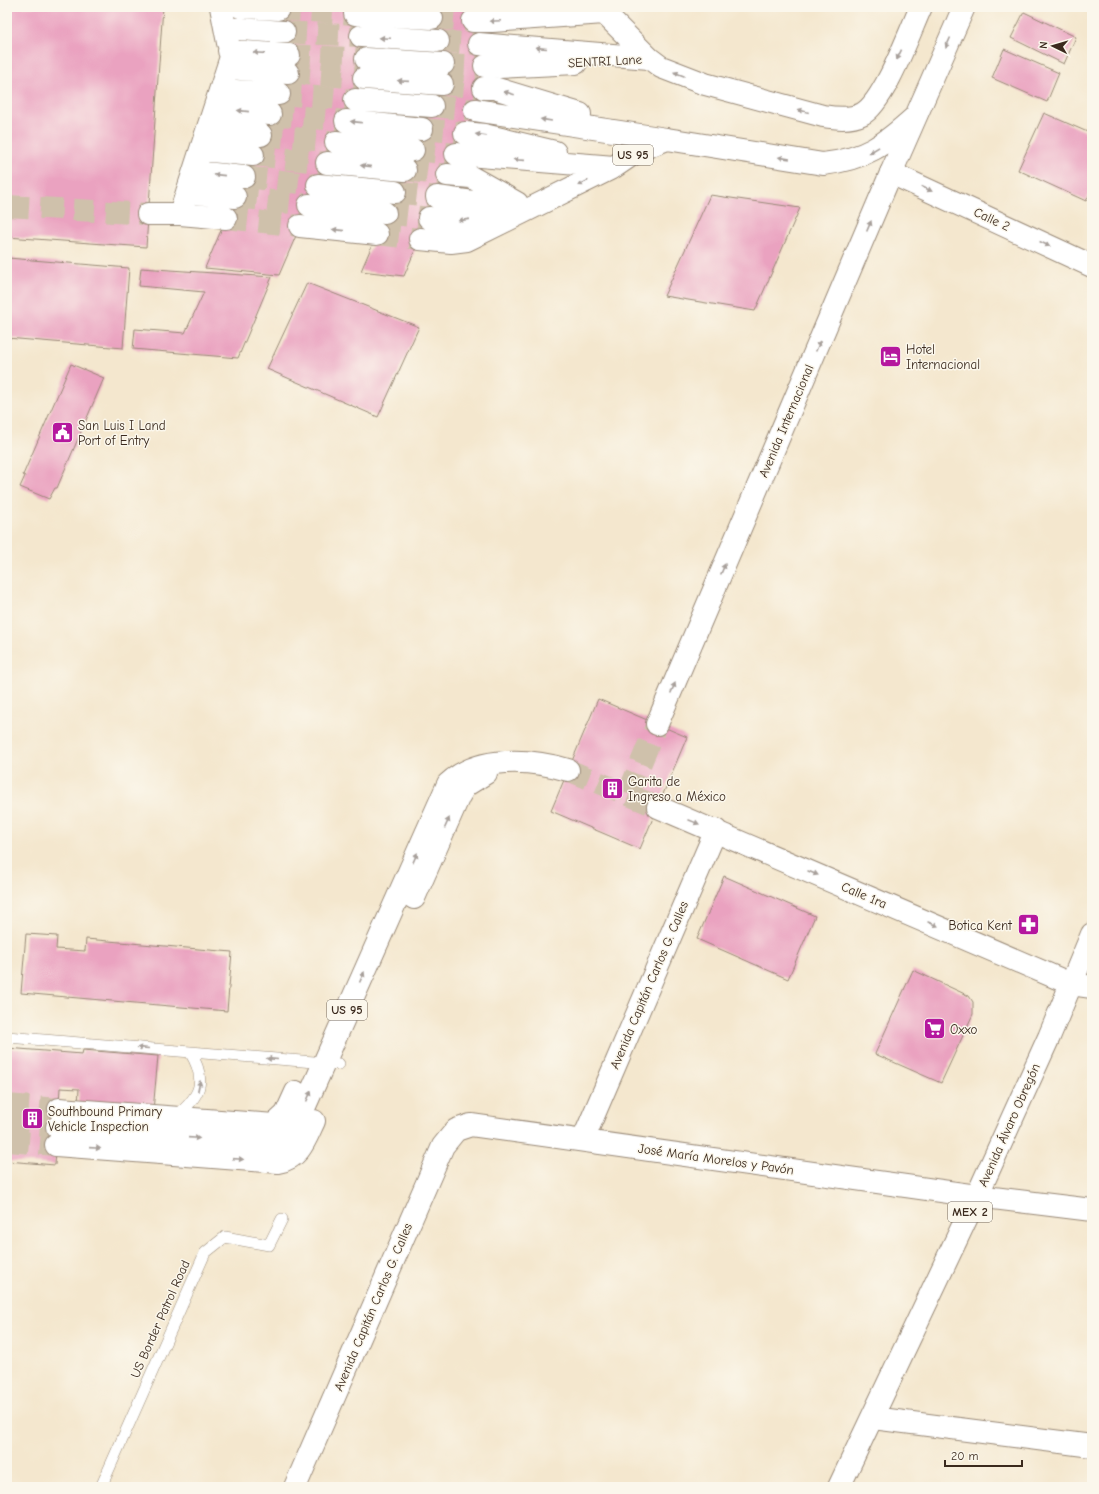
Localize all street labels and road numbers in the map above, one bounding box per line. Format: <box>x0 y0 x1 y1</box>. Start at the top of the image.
street label: SENTRI Lane <box>568 52 643 70</box>
road number: US 95 <box>613 145 653 165</box>
street label: Calle 2 <box>972 204 1013 234</box>
street label: Avenida Internacional <box>755 362 817 480</box>
street label: Calle 1ra <box>839 879 889 911</box>
street label: Avenida Capitán Carlos G. Calles <box>607 899 691 1071</box>
road number: US 95 <box>327 1000 367 1020</box>
street label: Avenida Álvaro Obregón <box>974 1061 1043 1189</box>
street label: José María Morelos y Pavón <box>637 1141 795 1177</box>
road number: MEX 2 <box>948 1202 992 1222</box>
street label: Avenida Capitán Carlos G. Calles <box>331 1221 415 1393</box>
street label: US Border Patrol Road <box>127 1258 193 1380</box>

